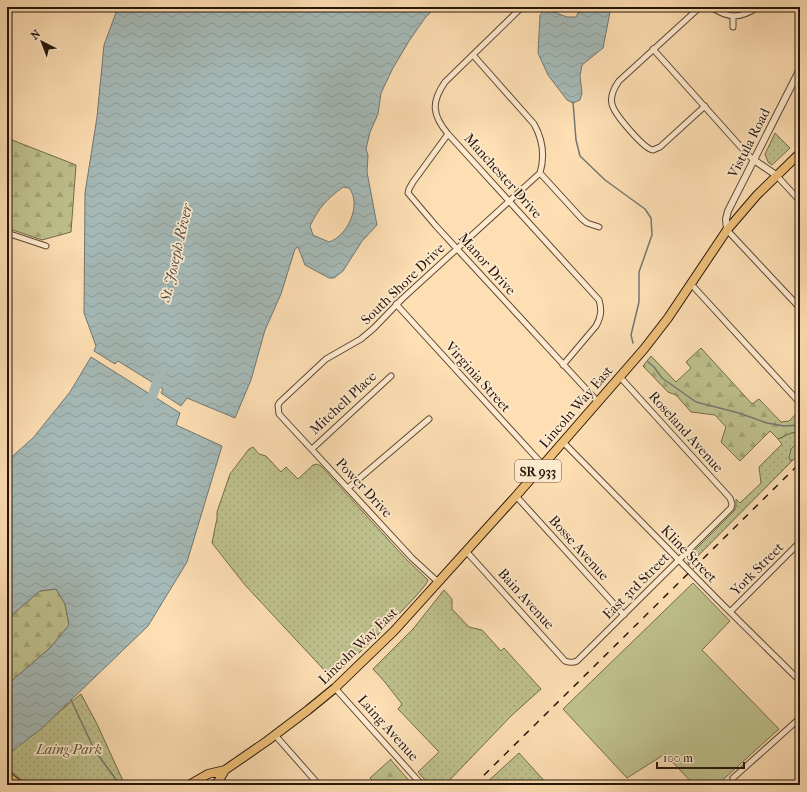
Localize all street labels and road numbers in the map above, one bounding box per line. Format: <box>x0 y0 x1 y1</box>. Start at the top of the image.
street label: Vistula Road <box>724 105 774 182</box>
street label: Manchester Drive <box>460 130 546 222</box>
street label: Manor Drive <box>455 230 519 299</box>
street label: South Shore Drive <box>358 240 449 328</box>
street label: Virginia Street <box>441 337 514 416</box>
street label: Lincoln Way East <box>536 362 616 452</box>
street label: Mitchell Place <box>306 368 380 438</box>
street label: Roseland Avenue <box>645 388 727 476</box>
street label: Power Drive <box>332 455 396 521</box>
road number: SR 933 <box>515 460 561 482</box>
street label: Bosse Avenue <box>545 512 613 584</box>
street label: Kline Street <box>657 522 721 586</box>
street label: York Street <box>726 539 787 600</box>
street label: East 3rd Street <box>599 549 673 623</box>
street label: Bain Avenue <box>494 565 558 633</box>
street label: Lincoln Way East <box>315 604 401 688</box>
street label: Laing Avenue <box>354 692 422 765</box>

